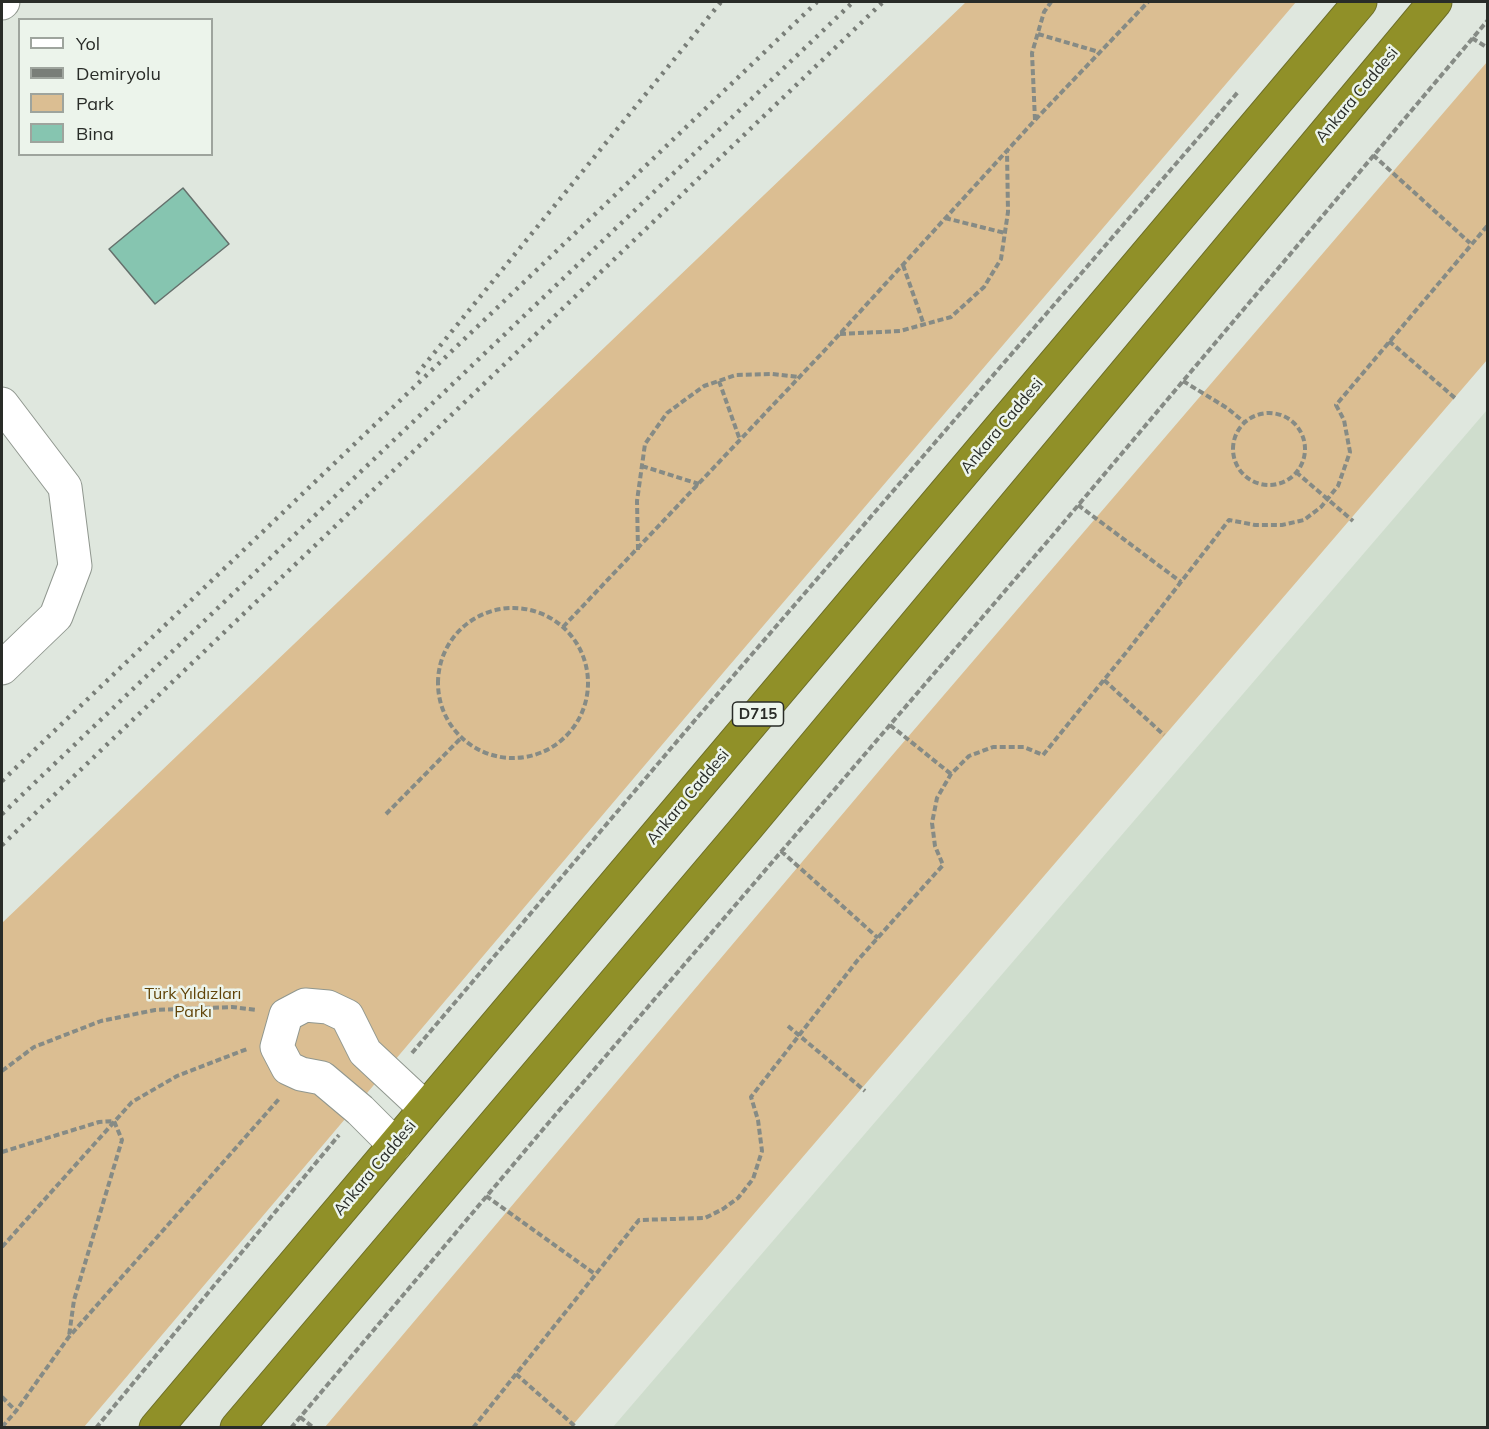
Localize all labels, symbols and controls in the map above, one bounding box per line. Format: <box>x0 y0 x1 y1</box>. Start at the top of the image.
legend <box>18 18 213 156</box>
text: Yol <box>76 32 100 55</box>
street label: Ankara Caddesi <box>1312 44 1402 146</box>
text: Demiryolu <box>76 62 161 85</box>
text: Park <box>76 92 114 115</box>
text: Bina <box>76 122 114 145</box>
street label: Ankara Caddesi <box>957 375 1047 477</box>
road number: D715 <box>732 702 783 726</box>
street label: Ankara Caddesi <box>643 746 733 848</box>
park label: Türk Yıldızları Parkı <box>145 984 241 1022</box>
street label: Ankara Caddesi <box>330 1117 420 1219</box>

